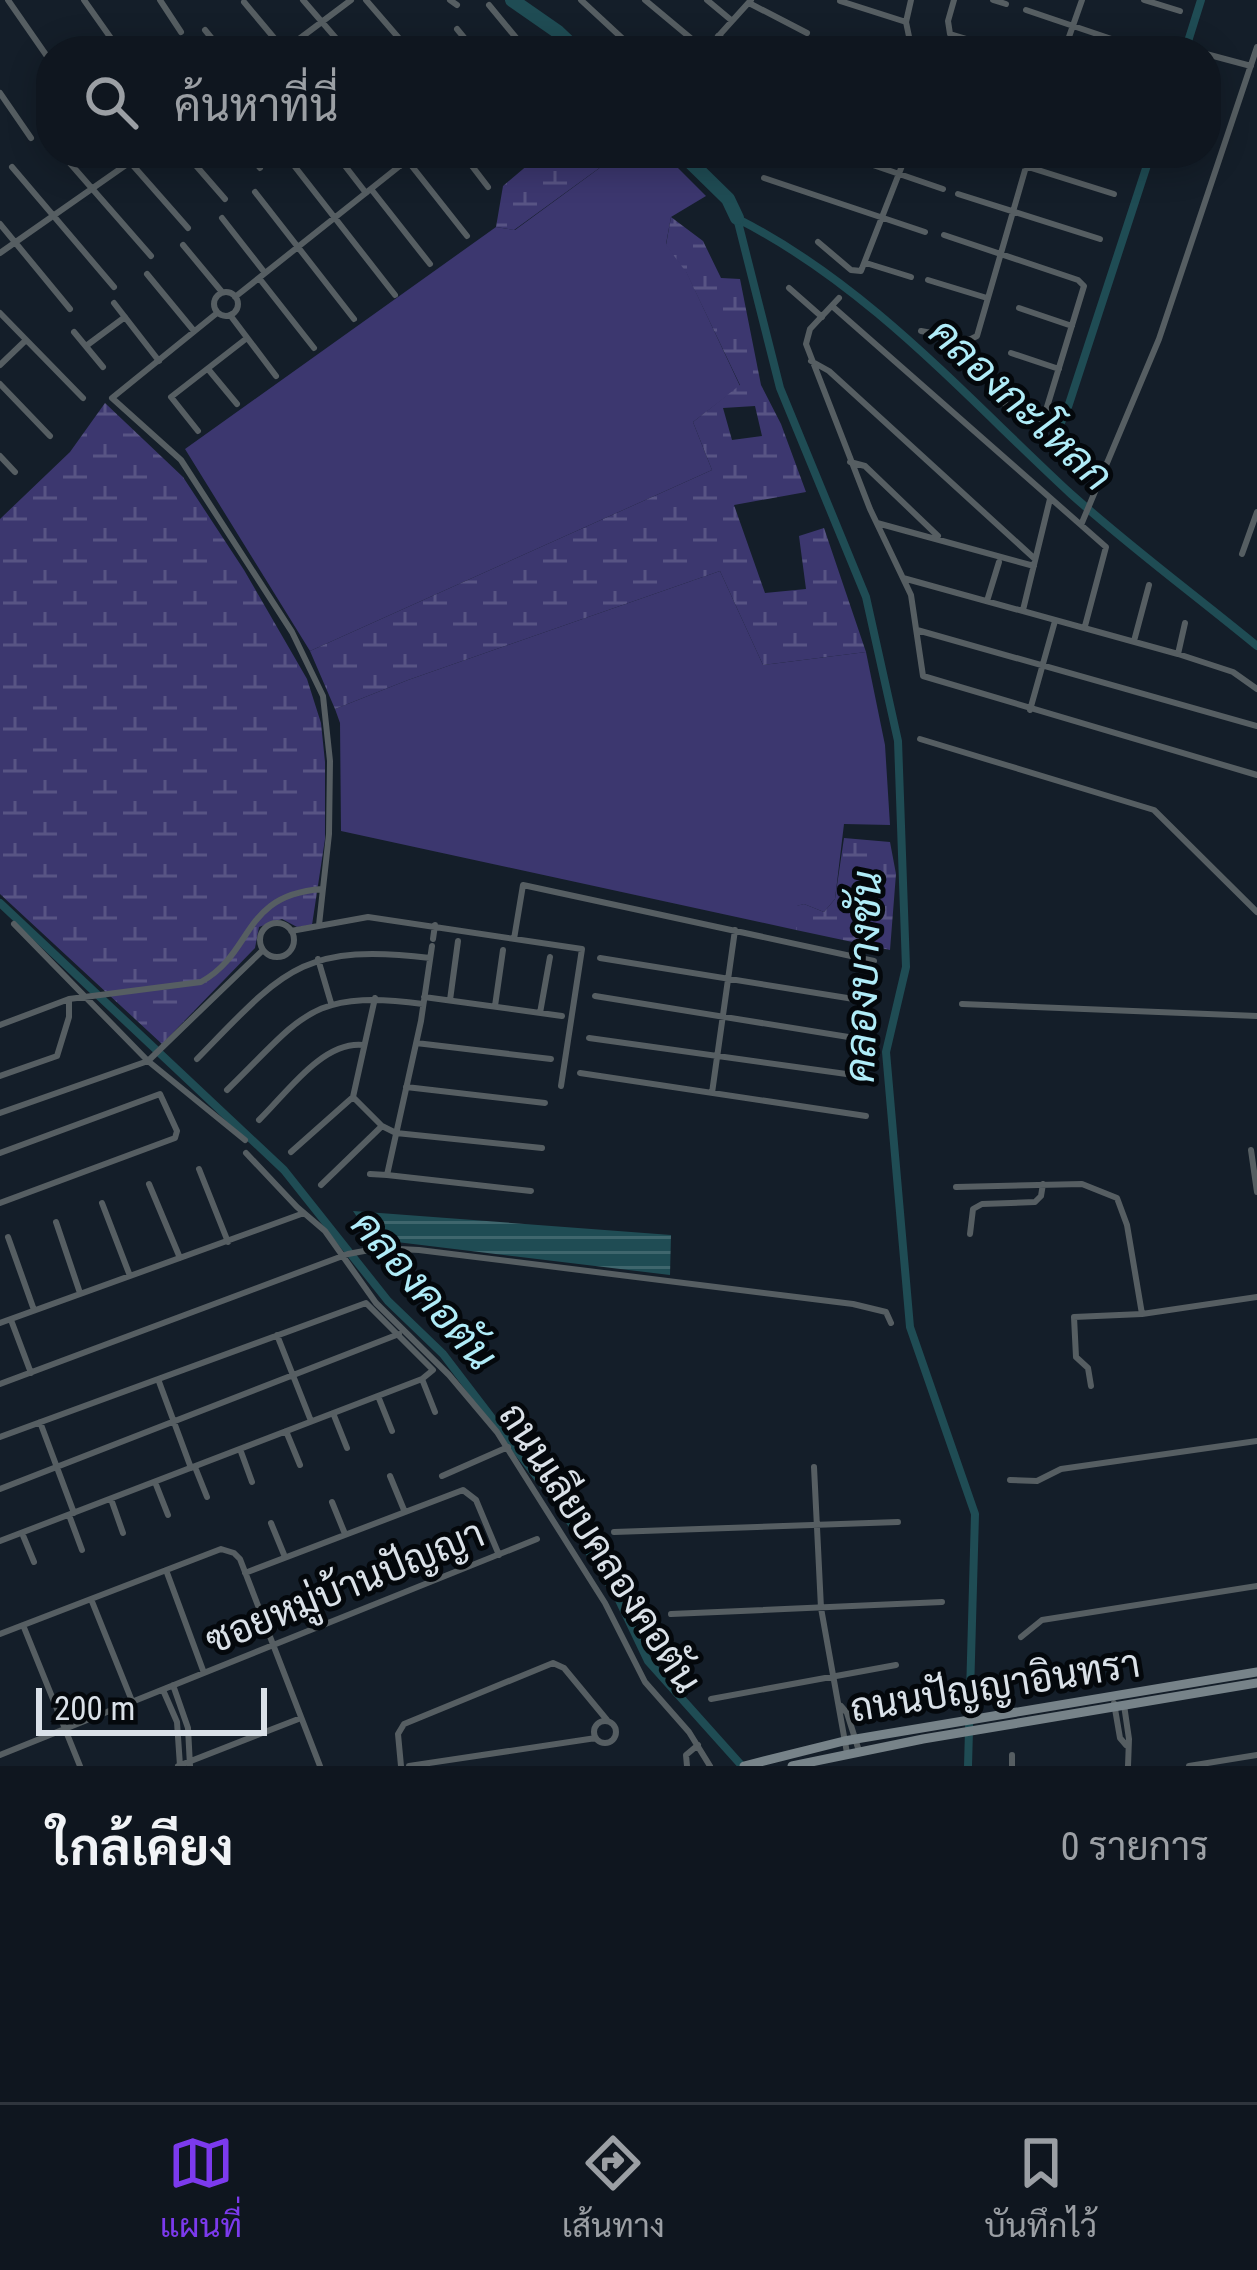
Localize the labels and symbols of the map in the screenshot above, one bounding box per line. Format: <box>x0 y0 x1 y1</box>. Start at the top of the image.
water label: คลองกะโหลก <box>920 305 1124 501</box>
water label: คลองบางชัน <box>835 870 891 1084</box>
water label: คลองคอตัน <box>341 1200 507 1380</box>
street label: ถนนเลียบคลองคอตัน <box>489 1394 712 1702</box>
street label: ซอยหมู่บ้านปัญญา <box>199 1509 492 1667</box>
street label: ถนนปัญญาอินทรา <box>847 1639 1143 1732</box>
scale bar <box>36 1682 267 1735</box>

